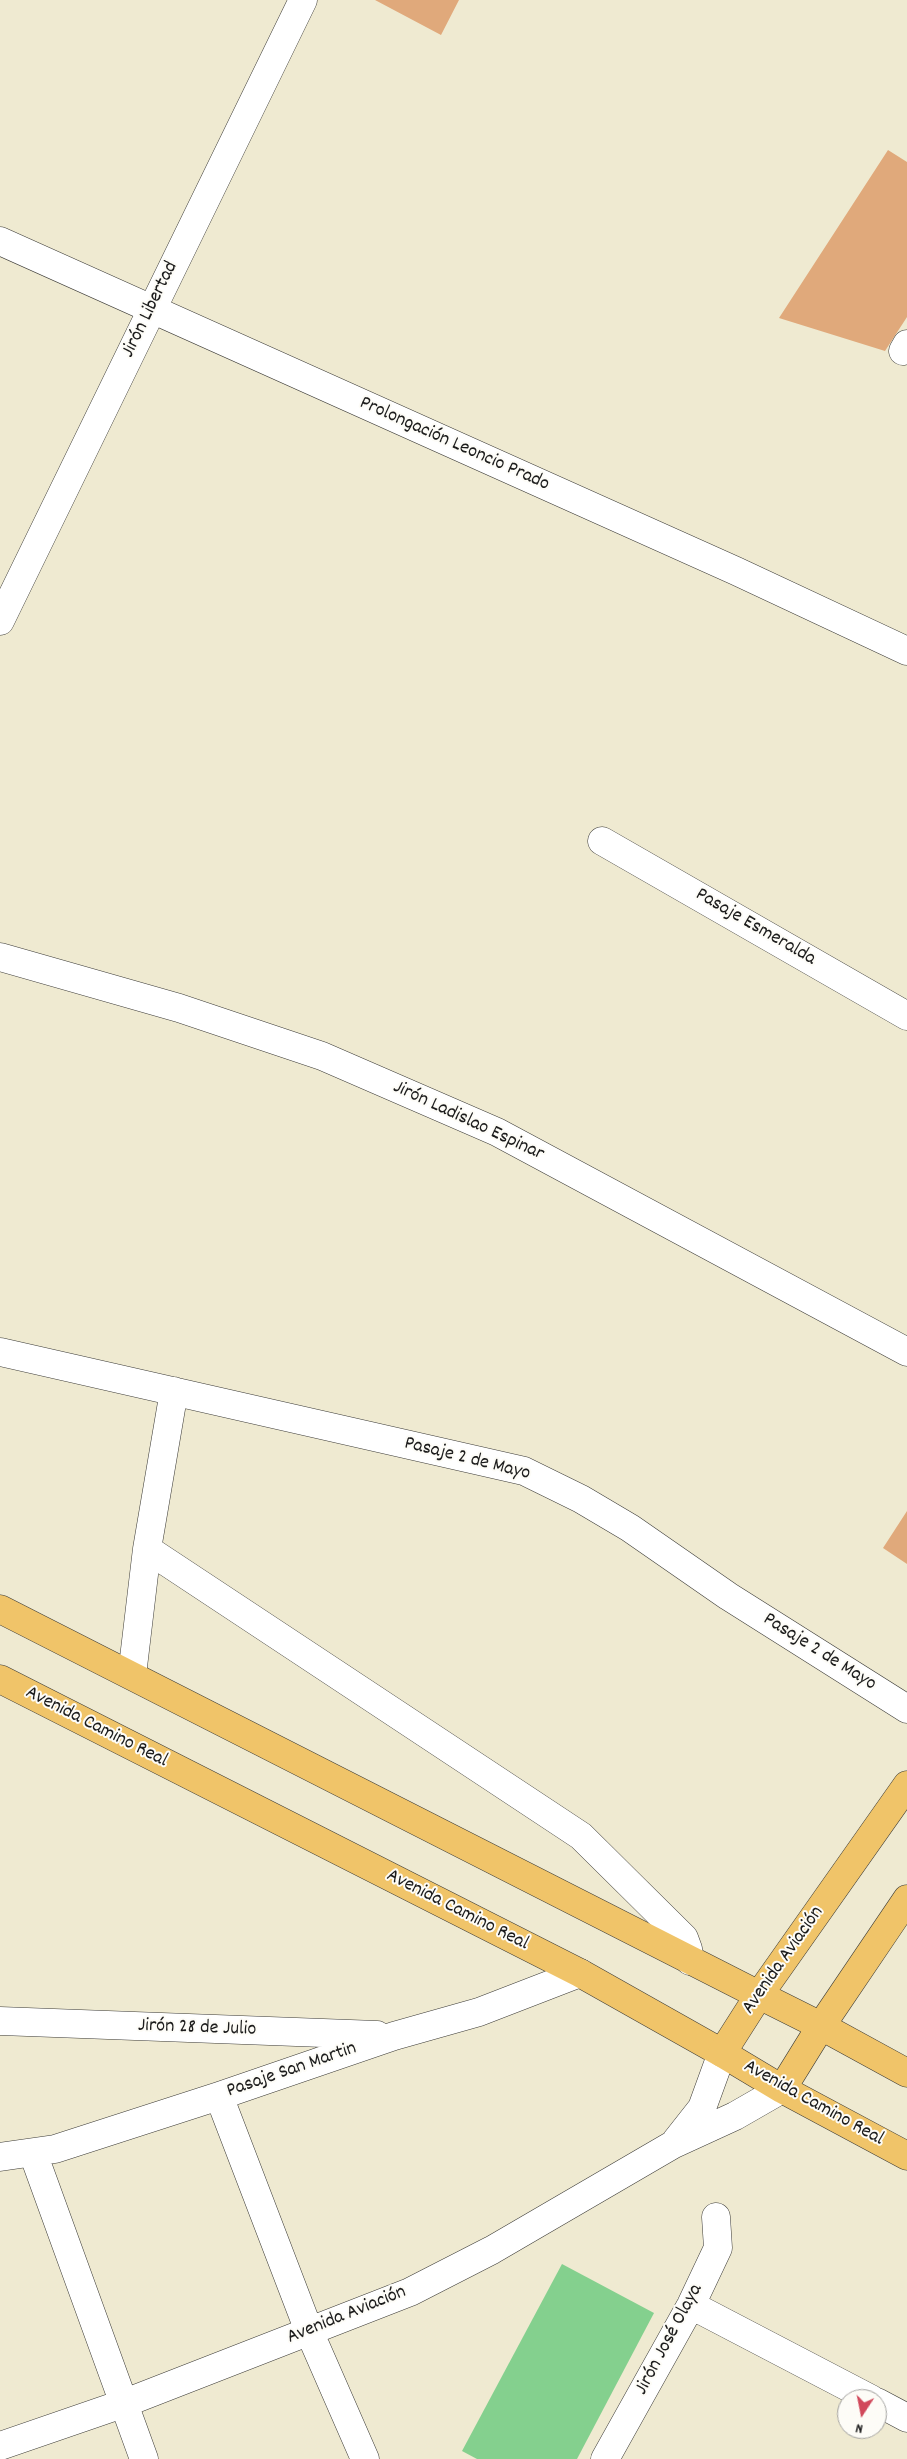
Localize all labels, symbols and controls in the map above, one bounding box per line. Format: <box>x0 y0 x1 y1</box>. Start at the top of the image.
street label: Jirón Libertad <box>117 258 185 362</box>
street label: Prolongación Leoncio Prado <box>355 392 553 498</box>
street label: Pasaje Esmeralda <box>690 884 820 972</box>
street label: Jirón Ladislao Espinar <box>389 1076 547 1168</box>
street label: Pasaje 2 de Mayo <box>401 1433 533 1487</box>
street label: Pasaje 2 de Mayo <box>758 1609 880 1697</box>
street label: Avenida Camino Real <box>21 1682 171 1774</box>
street label: Avenida Camino Real <box>382 1865 532 1957</box>
street label: Avenida Aviación <box>738 1902 830 2020</box>
street label: Jirón 28 de Julio <box>137 2015 257 2043</box>
street label: Pasaje San Martin <box>224 2038 360 2104</box>
street label: Avenida Camino Real <box>739 2056 887 2152</box>
street label: Avenida Aviación <box>284 2281 410 2351</box>
street label: Jirón José Olaya <box>631 2281 709 2399</box>
north arrow <box>837 2389 887 2439</box>
text: N <box>854 2417 865 2438</box>

